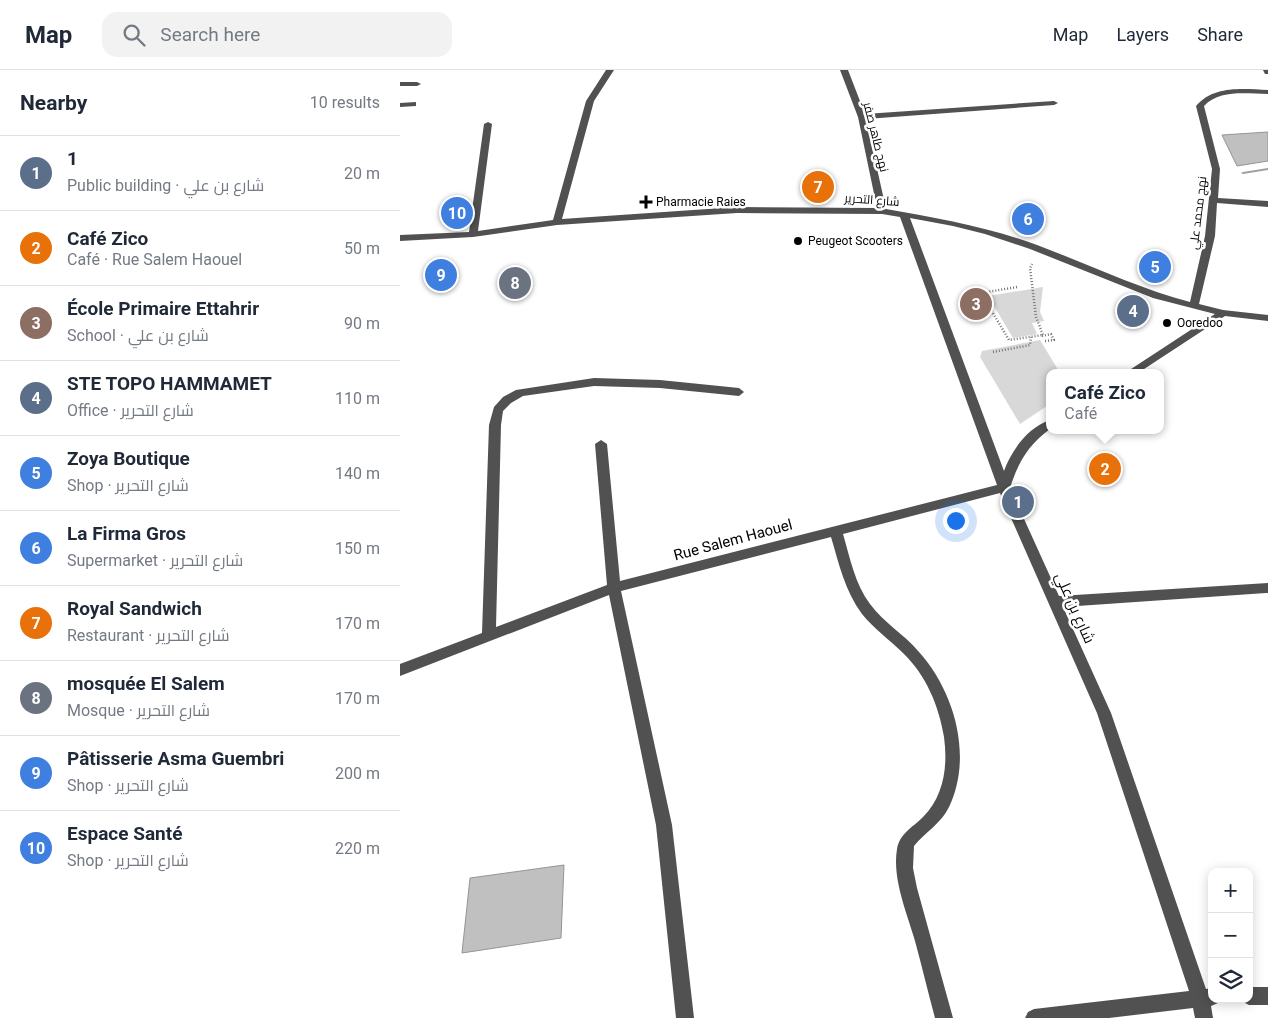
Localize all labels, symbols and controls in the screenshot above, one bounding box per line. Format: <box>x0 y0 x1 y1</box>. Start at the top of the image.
search box <box>102 12 452 57</box>
text: Map <box>25 21 72 49</box>
icon: search <box>120 21 148 49</box>
text: Search here <box>160 23 260 46</box>
text: Map <box>1053 24 1088 45</box>
text: Layers <box>1116 24 1169 45</box>
text: Share <box>1197 24 1243 45</box>
text: Nearby <box>20 91 87 115</box>
text: 10 results <box>310 93 380 112</box>
street label: نهج طاهر صفر <box>859 100 891 174</box>
text: 1 <box>67 147 78 170</box>
text: 1 <box>31 164 41 183</box>
text: 20 m <box>344 164 380 183</box>
pin: 7 <box>802 168 834 206</box>
text: Public building · شارع بن علي <box>67 176 264 195</box>
street label: نهج محمد علي <box>1187 176 1212 251</box>
street label: شارع التحرير <box>843 191 900 210</box>
pin: 10 <box>441 194 473 232</box>
place label: Pharmacie Raies <box>656 195 746 209</box>
marker: Pharmacie Raies <box>640 196 652 208</box>
pin: 6 <box>1012 200 1044 238</box>
text: Café Zico <box>67 227 148 250</box>
place label: Peugeot Scooters <box>808 234 903 248</box>
marker: Peugeot Scooters <box>792 235 804 247</box>
text: 2 <box>31 239 41 258</box>
text: 50 m <box>344 239 380 258</box>
pin: 5 <box>1139 248 1171 286</box>
text: Café · Rue Salem Haouel <box>67 250 242 269</box>
pin: 9 <box>425 256 457 294</box>
pin: 8 <box>499 264 531 302</box>
pin: 3 <box>960 285 992 323</box>
pin: 4 <box>1117 292 1149 330</box>
text: École Primaire Ettahrir <box>67 297 259 320</box>
text: 3 <box>31 314 41 333</box>
text: 90 m <box>344 314 380 333</box>
place label: Ooredoo <box>1177 316 1223 330</box>
marker: Ooredoo <box>1161 317 1173 329</box>
text: School · شارع بن علي <box>67 326 209 345</box>
popup <box>1046 369 1164 434</box>
text: STE TOPO HAMMAMET <box>67 372 272 395</box>
text: Café Zico <box>1064 381 1146 404</box>
text: 4 <box>31 389 41 408</box>
text: 110 m <box>335 389 380 408</box>
text: Office · شارع التحرير <box>67 401 194 420</box>
text: Café <box>1064 404 1097 423</box>
text: Zoya Boutique <box>67 447 190 470</box>
pin: 2 <box>1089 450 1121 488</box>
text: 5 <box>31 464 41 483</box>
text: 140 m <box>335 464 380 483</box>
text: Shop · شارع التحرير <box>67 476 189 495</box>
pin: 1 <box>1002 483 1034 521</box>
your location <box>943 508 969 534</box>
street label: Rue Salem Haouel <box>672 516 794 564</box>
text: La Firma Gros <box>67 522 186 545</box>
text: 6 <box>31 539 41 558</box>
text: 150 m <box>335 539 380 558</box>
text: Supermarket · شارع التحرير <box>67 551 243 570</box>
street label: شارع بن علي <box>1049 570 1099 647</box>
text: Royal Sandwich <box>67 597 202 620</box>
text: 7 <box>31 614 41 633</box>
text: 170 m <box>335 614 380 633</box>
text: Restaurant · شارع التحرير <box>67 626 230 645</box>
text: mosquée El Salem <box>67 672 225 695</box>
text: 8 <box>31 689 41 708</box>
text: 170 m <box>335 689 380 708</box>
text: Mosque · شارع التحرير <box>67 701 210 720</box>
text: Pâtisserie Asma Guembri <box>67 747 284 770</box>
text: 9 <box>31 764 41 783</box>
text: 200 m <box>335 764 380 783</box>
text: Shop · شارع التحرير <box>67 776 189 795</box>
text: Espace Santé <box>67 822 182 845</box>
text: 10 <box>27 839 45 858</box>
text: 220 m <box>335 839 380 858</box>
text: Shop · شارع التحرير <box>67 851 189 870</box>
map controls <box>1208 868 1253 1003</box>
button: + <box>1208 868 1253 913</box>
button: − <box>1208 913 1253 958</box>
button: layers <box>1208 958 1253 1003</box>

